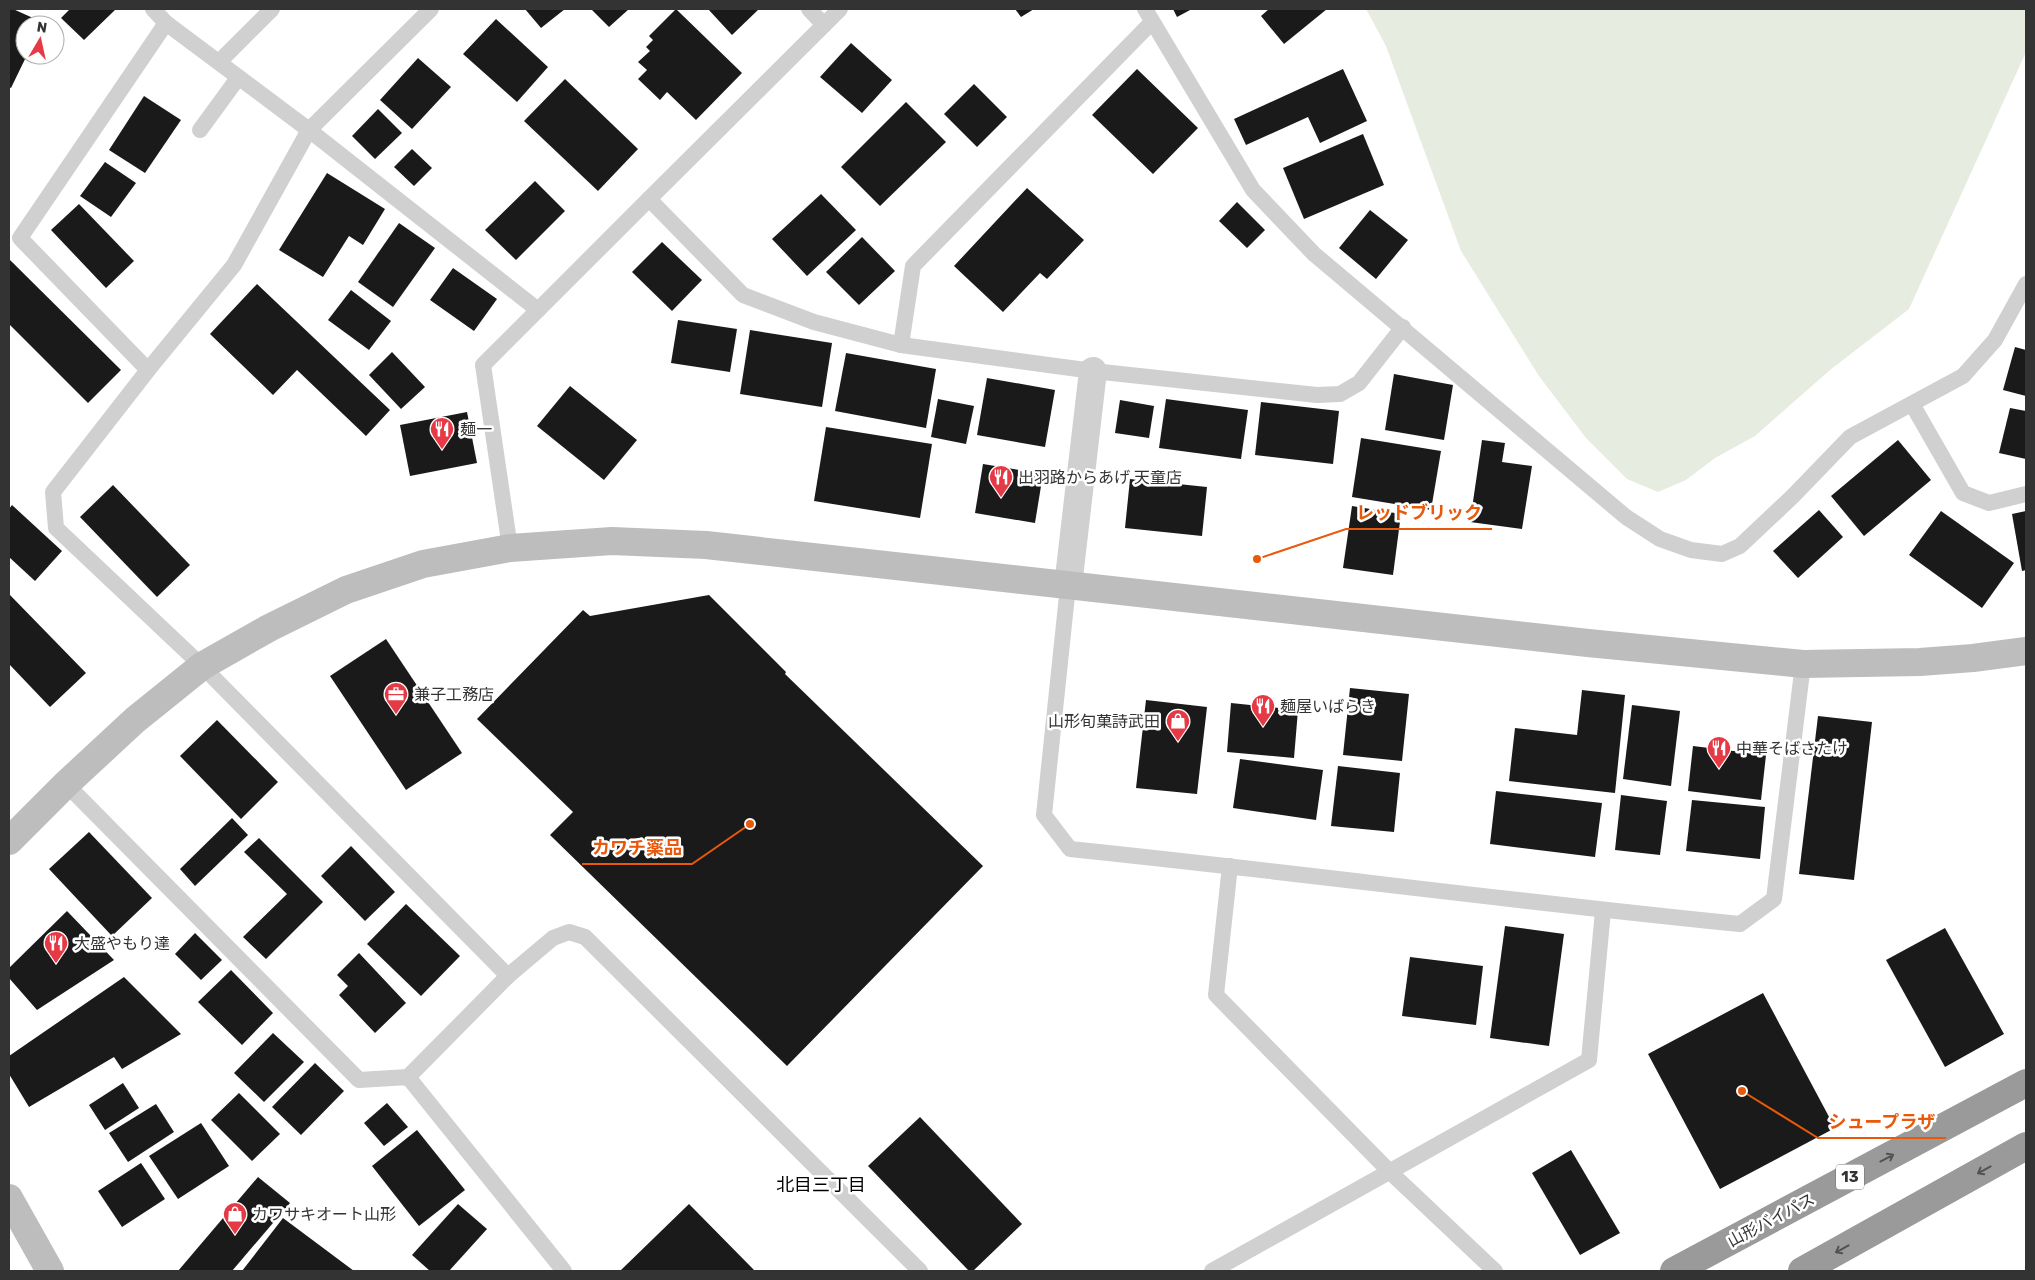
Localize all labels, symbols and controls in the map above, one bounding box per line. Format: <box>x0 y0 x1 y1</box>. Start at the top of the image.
north arrow <box>15 15 65 65</box>
text: N <box>36 18 48 37</box>
restaurant icon: 麺一 <box>429 416 455 450</box>
place label: 麺一 <box>460 420 492 439</box>
restaurant icon: 出羽路からあげ 天童店 <box>988 464 1014 498</box>
place label: 出羽路からあげ 天童店 <box>1018 468 1182 487</box>
callout: レッドブリック <box>1346 496 1492 529</box>
text: レッドブリック <box>1356 502 1482 524</box>
office icon: 兼子工務店 <box>383 681 409 715</box>
place label: 兼子工務店 <box>414 685 494 704</box>
restaurant icon: 麺屋いばらき <box>1250 693 1276 727</box>
place label: 麺屋いばらき <box>1280 697 1376 716</box>
shop icon: 山形旬菓詩武田 <box>1165 708 1191 742</box>
place label: 山形旬菓詩武田 <box>1048 712 1160 731</box>
restaurant icon: 中華そばさたけ <box>1706 735 1732 769</box>
place label: 中華そばさたけ <box>1736 739 1848 758</box>
callout: カワチ薬品 <box>582 831 692 864</box>
text: カワチ薬品 <box>592 837 682 859</box>
restaurant icon: 大盛やもり達 <box>43 930 69 964</box>
place label: 大盛やもり達 <box>74 934 170 953</box>
callout: シュープラザ <box>1818 1105 1946 1138</box>
text: シュープラザ <box>1829 1111 1935 1133</box>
one-way arrow <box>1880 1153 1895 1163</box>
road number: 13 <box>1836 1164 1864 1190</box>
one-way arrow <box>1977 1165 1991 1175</box>
district label: 北目三丁目 <box>776 1174 866 1196</box>
street label: 山形バイパス <box>1724 1189 1818 1251</box>
shop icon: カワサキオート山形 <box>222 1201 248 1235</box>
place label: カワサキオート山形 <box>252 1205 396 1224</box>
one-way arrow <box>1834 1244 1849 1254</box>

